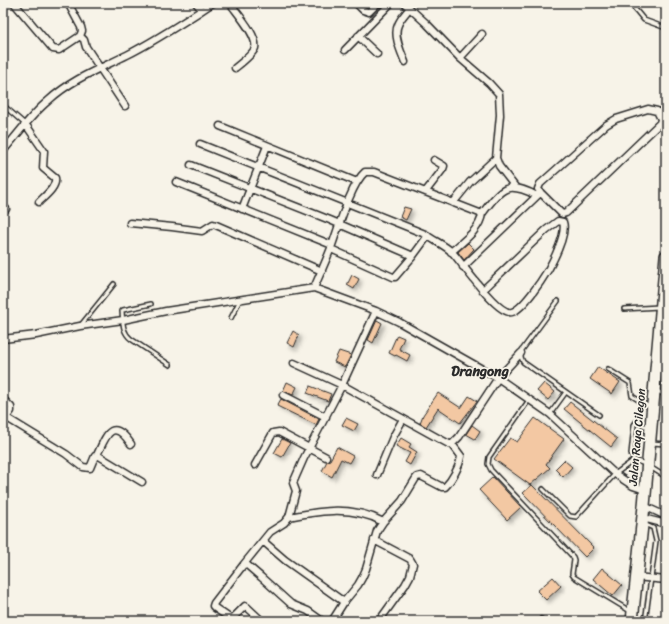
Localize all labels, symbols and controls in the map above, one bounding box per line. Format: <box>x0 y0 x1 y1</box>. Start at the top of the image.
district label: Drangong <box>451 359 510 384</box>
street label: Jalan Raya Cilegon <box>622 387 652 488</box>

